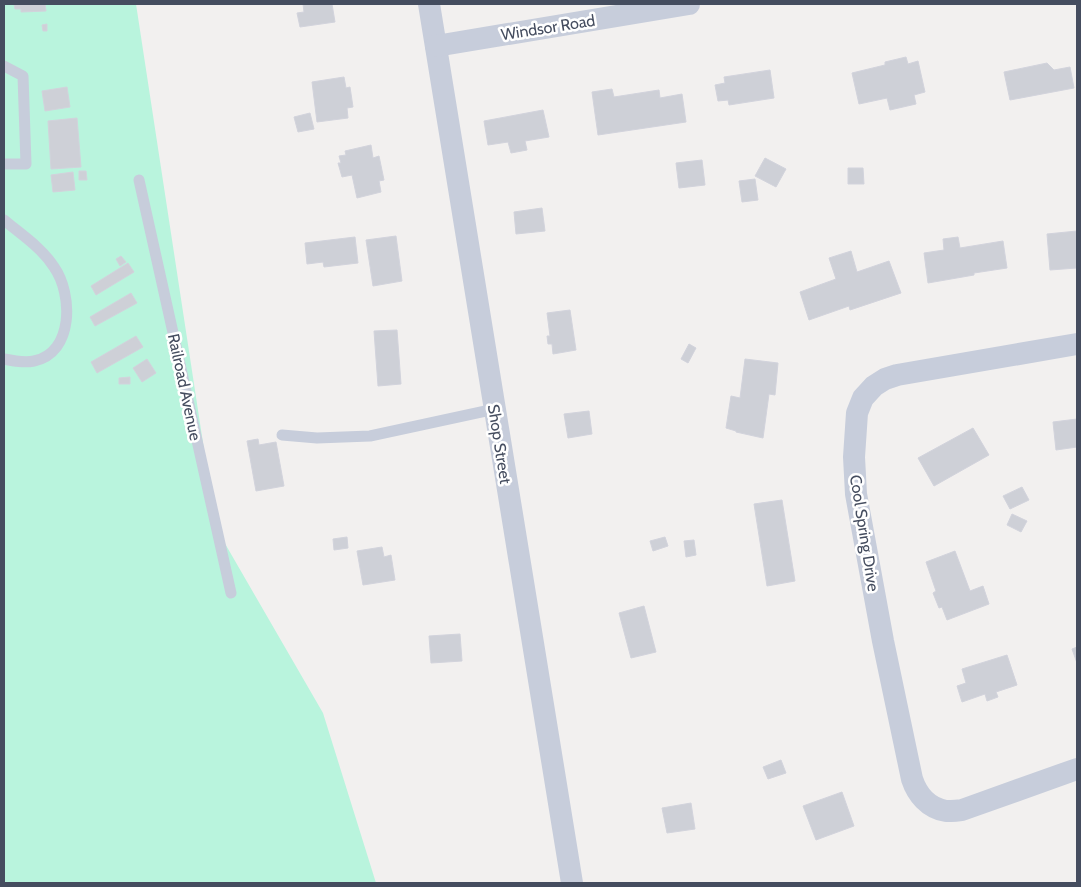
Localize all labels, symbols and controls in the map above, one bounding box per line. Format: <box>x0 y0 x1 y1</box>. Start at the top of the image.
street label: Windsor Road <box>500 11 597 44</box>
street label: Railroad Avenue <box>164 332 205 442</box>
street label: Shop Street <box>484 403 515 486</box>
street label: Cool Spring Drive <box>846 474 883 593</box>

